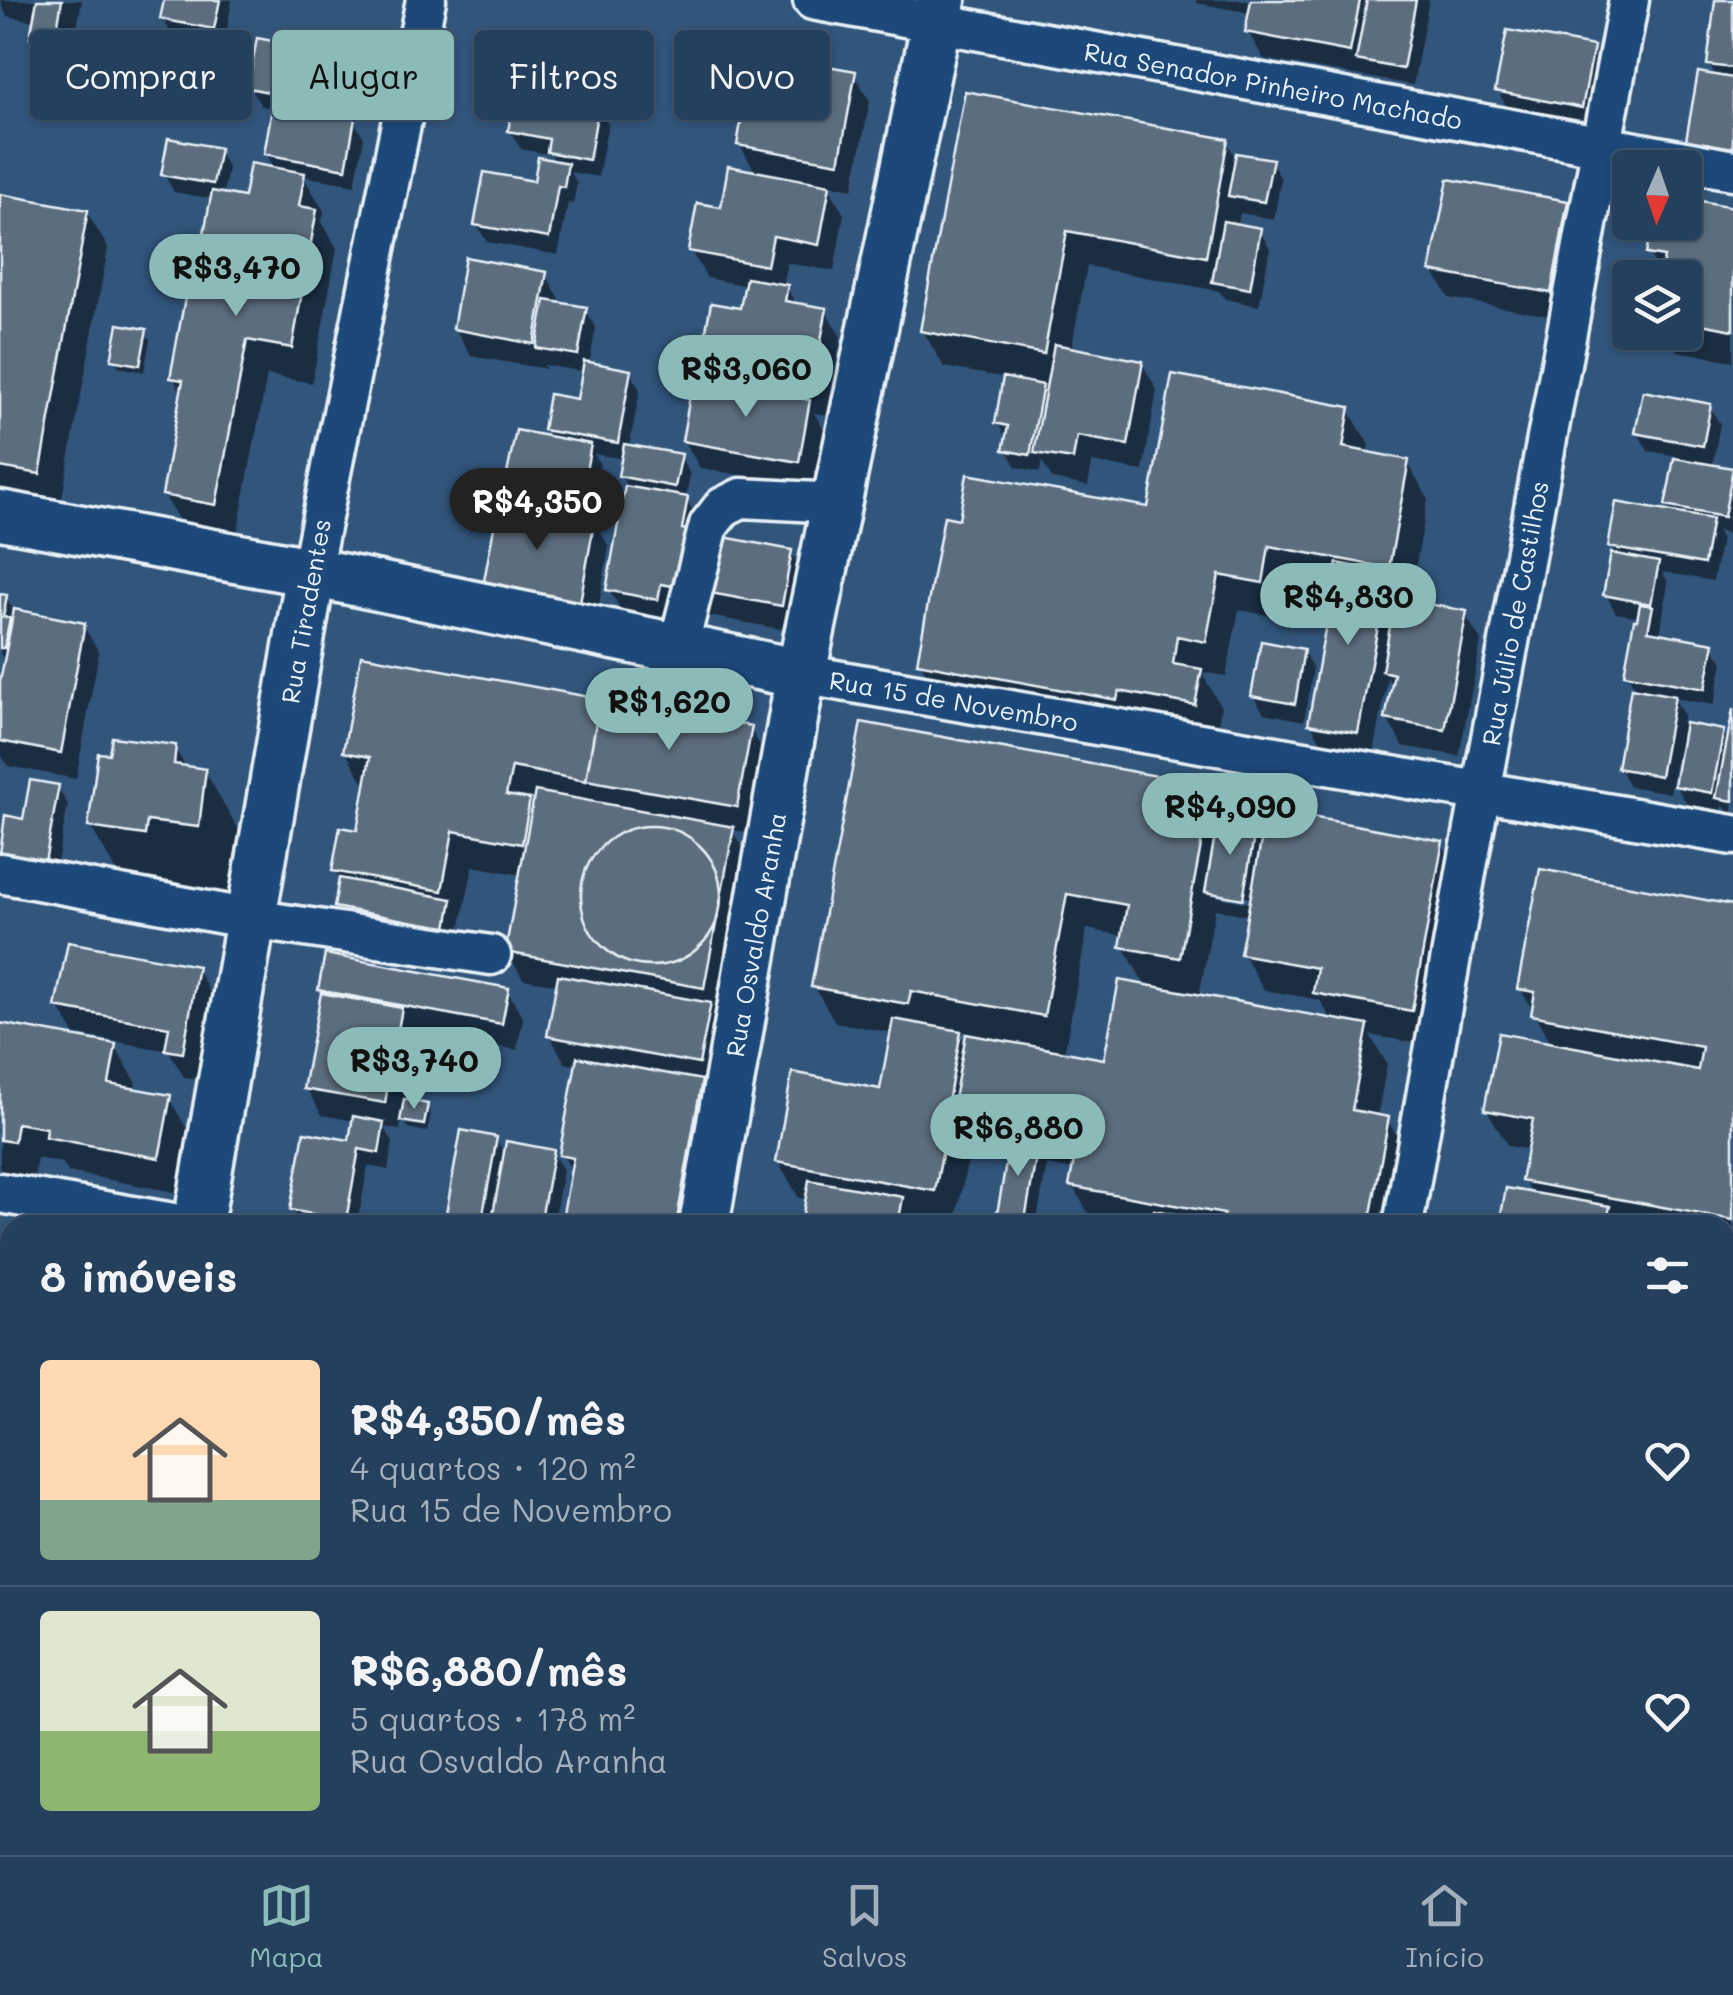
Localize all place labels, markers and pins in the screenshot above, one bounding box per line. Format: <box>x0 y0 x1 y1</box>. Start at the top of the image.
pin: R$3,470 <box>144 234 328 319</box>
pin: R$3,060 <box>654 335 838 420</box>
pin: R$4,350 <box>445 468 629 553</box>
pin: R$4,830 <box>1256 563 1440 648</box>
pin: R$1,620 <box>577 668 761 753</box>
pin: R$4,090 <box>1138 773 1322 858</box>
pin: R$3,740 <box>322 1027 506 1112</box>
pin: R$6,880 <box>926 1094 1110 1179</box>

